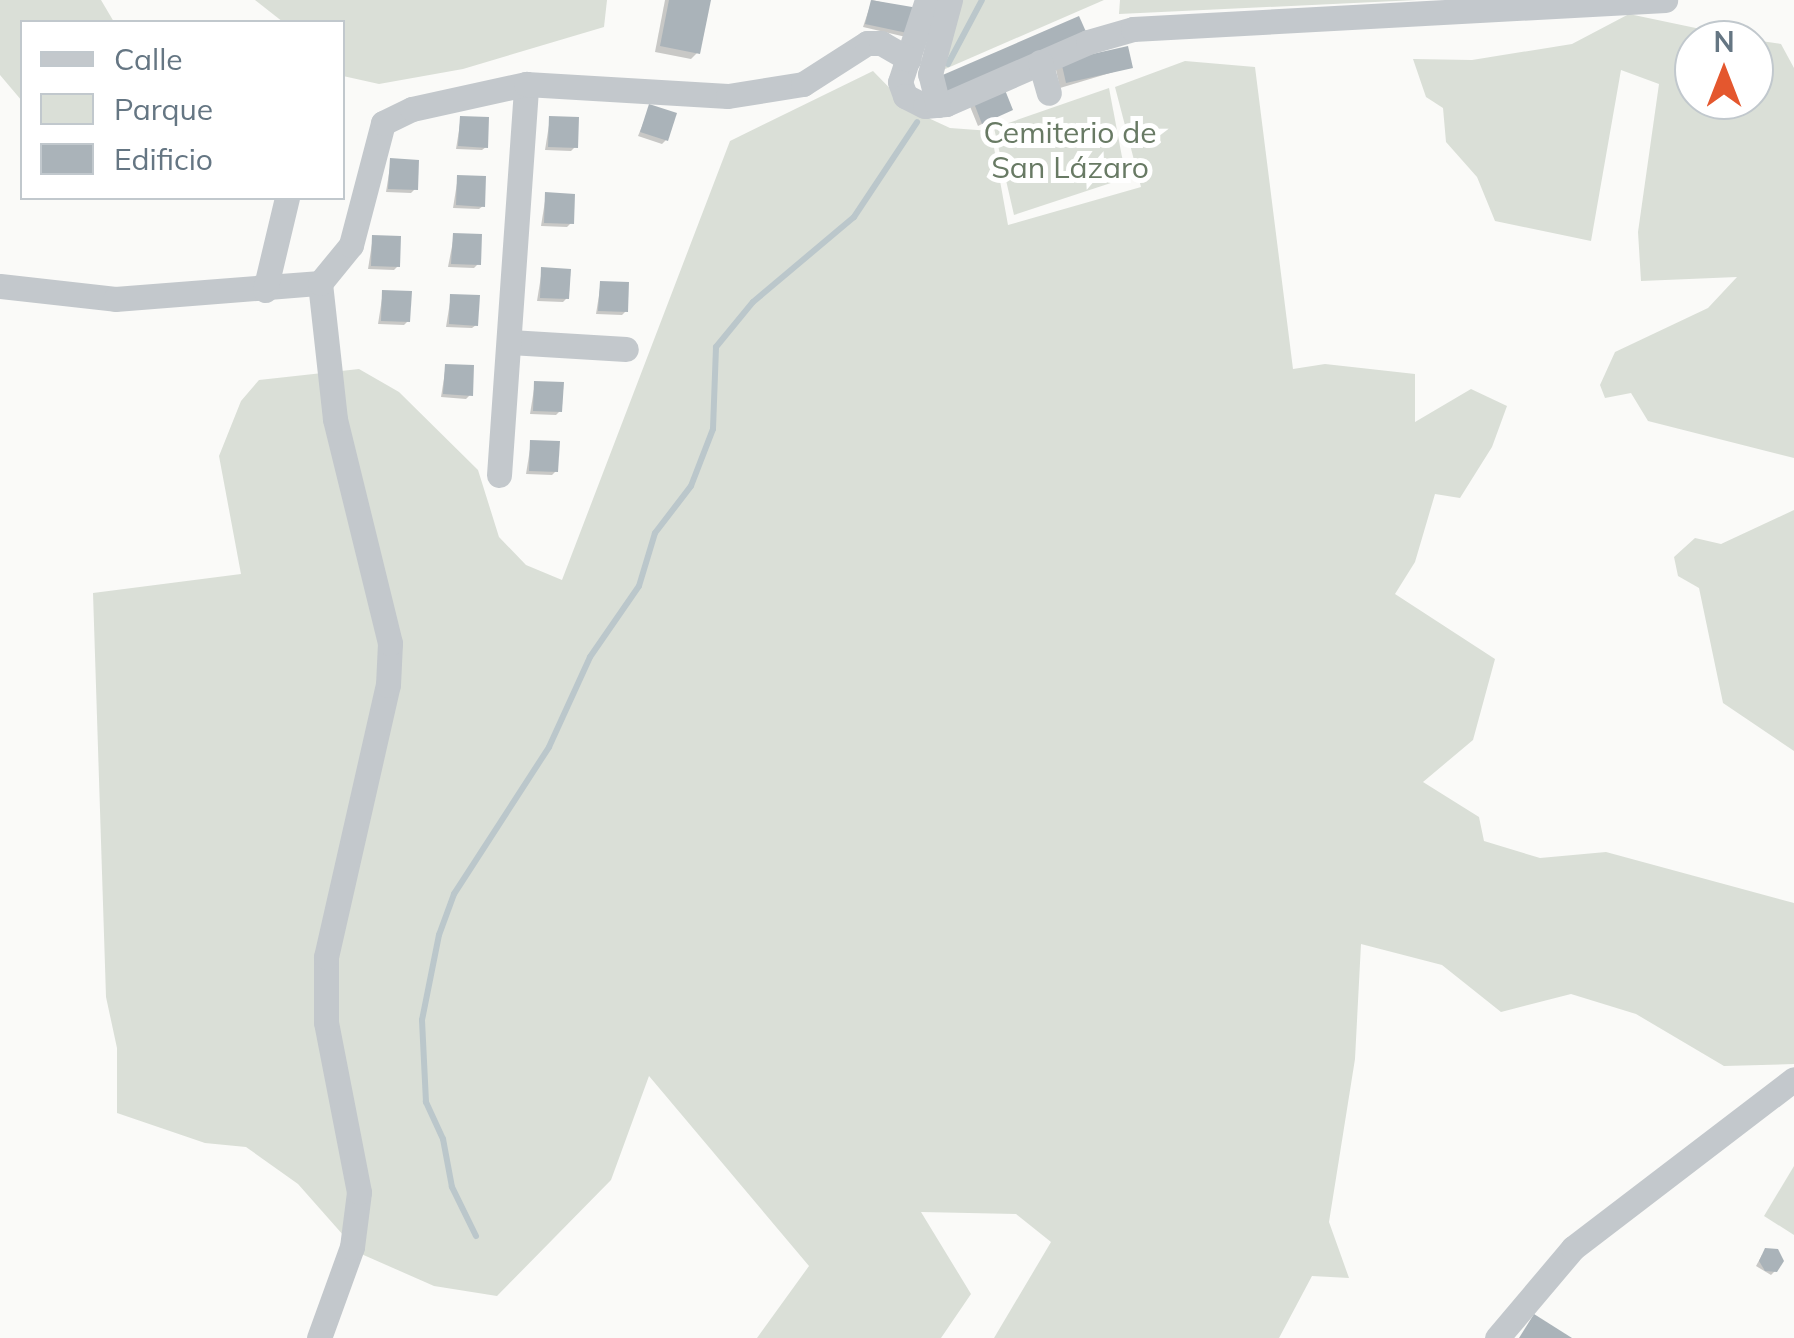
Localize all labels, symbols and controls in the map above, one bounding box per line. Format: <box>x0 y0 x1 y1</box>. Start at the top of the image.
legend <box>20 20 345 200</box>
north arrow <box>1674 20 1774 120</box>
text: N <box>1713 24 1735 59</box>
text: Calle <box>114 40 183 78</box>
text: Parque <box>114 90 213 128</box>
park label: Cemiterio de San Lázaro <box>983 114 1157 184</box>
text: Edificio <box>114 140 213 178</box>

